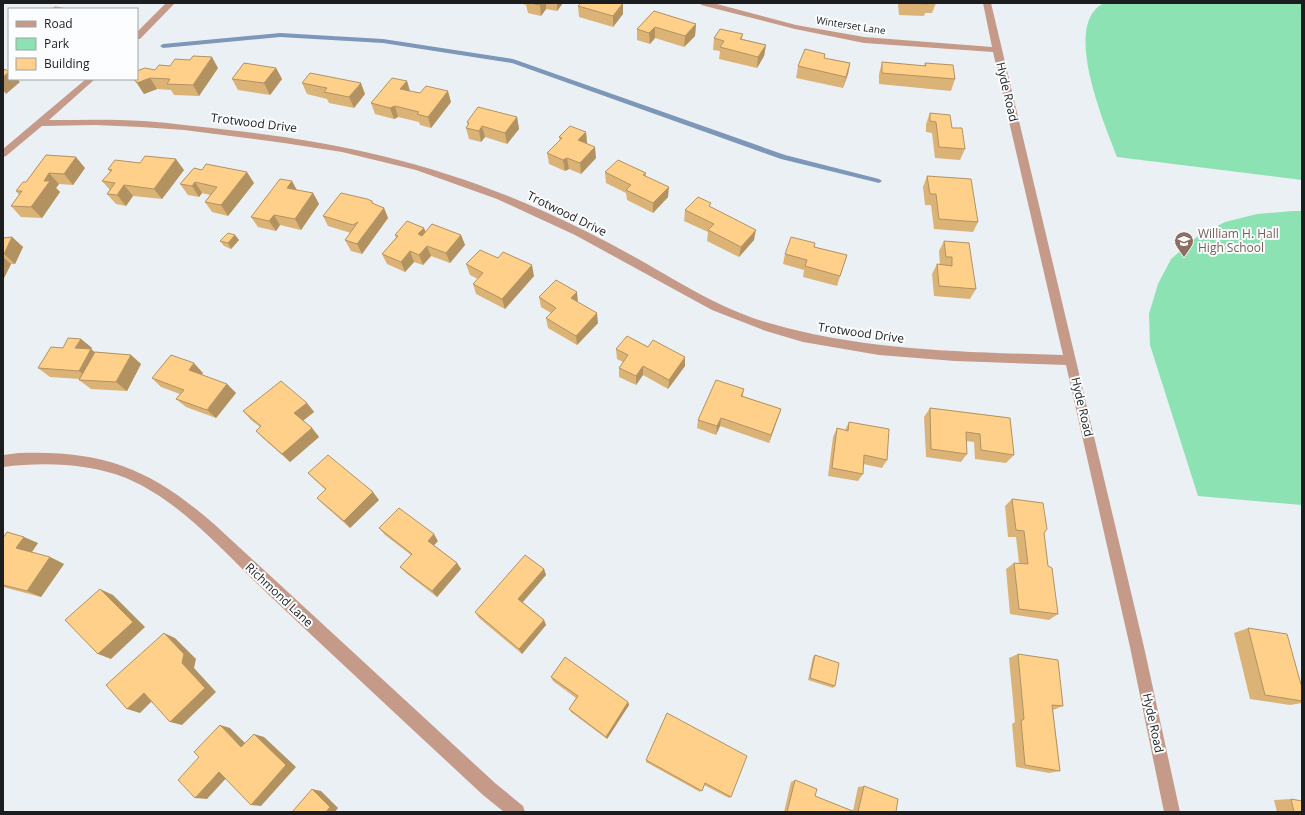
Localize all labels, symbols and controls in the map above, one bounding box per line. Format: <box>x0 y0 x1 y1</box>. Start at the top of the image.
legend <box>8 8 138 80</box>
street label: Winterset Lane <box>815 13 887 37</box>
text: Road <box>44 15 73 32</box>
text: Park <box>44 35 70 52</box>
text: Building <box>44 55 90 72</box>
street label: Hyde Road <box>992 60 1023 123</box>
street label: Trotwood Drive <box>210 109 298 136</box>
street label: Trotwood Drive <box>525 187 610 240</box>
place label: William H. Hall High School <box>1198 225 1279 256</box>
school or university icon: William H. Hall High School <box>1173 230 1195 258</box>
street label: Trotwood Drive <box>817 318 905 347</box>
street label: Hyde Road <box>1067 375 1098 438</box>
street label: Richmond Lane <box>242 559 317 631</box>
street label: Hyde Road <box>1139 691 1168 754</box>

